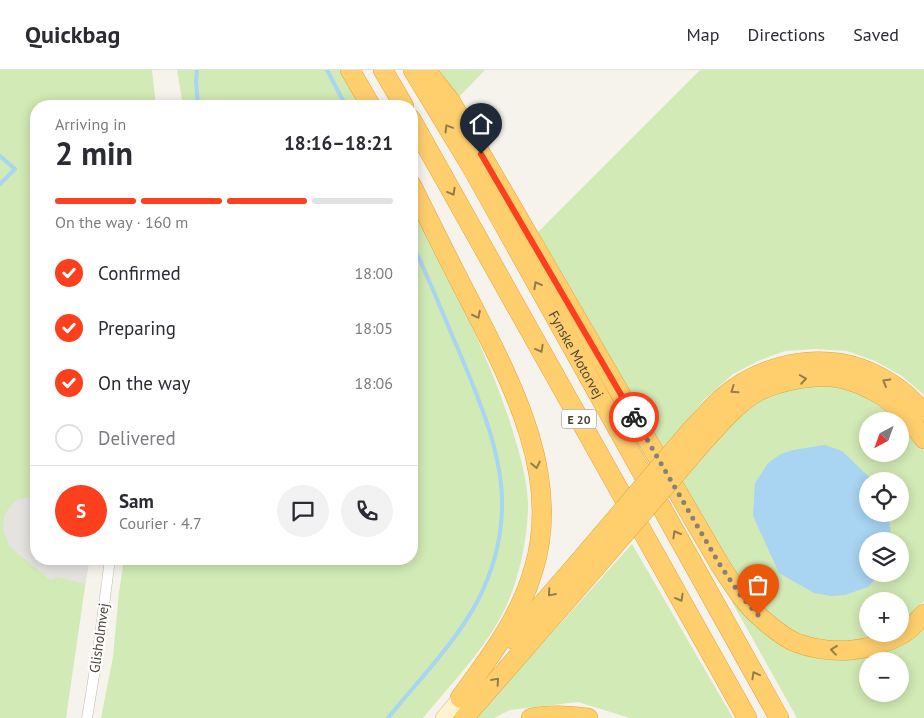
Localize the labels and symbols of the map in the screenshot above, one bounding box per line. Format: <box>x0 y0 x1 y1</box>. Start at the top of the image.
pin <box>460 103 502 154</box>
one-way arrow <box>445 125 455 134</box>
one-way arrow <box>446 187 456 196</box>
one-way arrow <box>533 281 543 290</box>
street label: Fynske Motorvej <box>544 307 608 402</box>
one-way arrow <box>471 309 481 318</box>
one-way arrow <box>534 344 544 353</box>
one-way arrow <box>799 374 807 385</box>
one-way arrow <box>883 378 892 388</box>
one-way arrow <box>730 384 740 393</box>
courier <box>609 392 659 442</box>
road number: E 20 <box>562 409 596 428</box>
north arrow <box>859 412 909 462</box>
one-way arrow <box>531 461 541 470</box>
one-way arrow <box>672 530 682 539</box>
pin <box>737 564 779 615</box>
one-way arrow <box>548 588 557 597</box>
one-way arrow <box>673 592 683 601</box>
street label: Glisholmvej <box>85 602 113 674</box>
one-way arrow <box>829 645 837 656</box>
one-way arrow <box>752 672 762 681</box>
one-way arrow <box>490 678 499 687</box>

